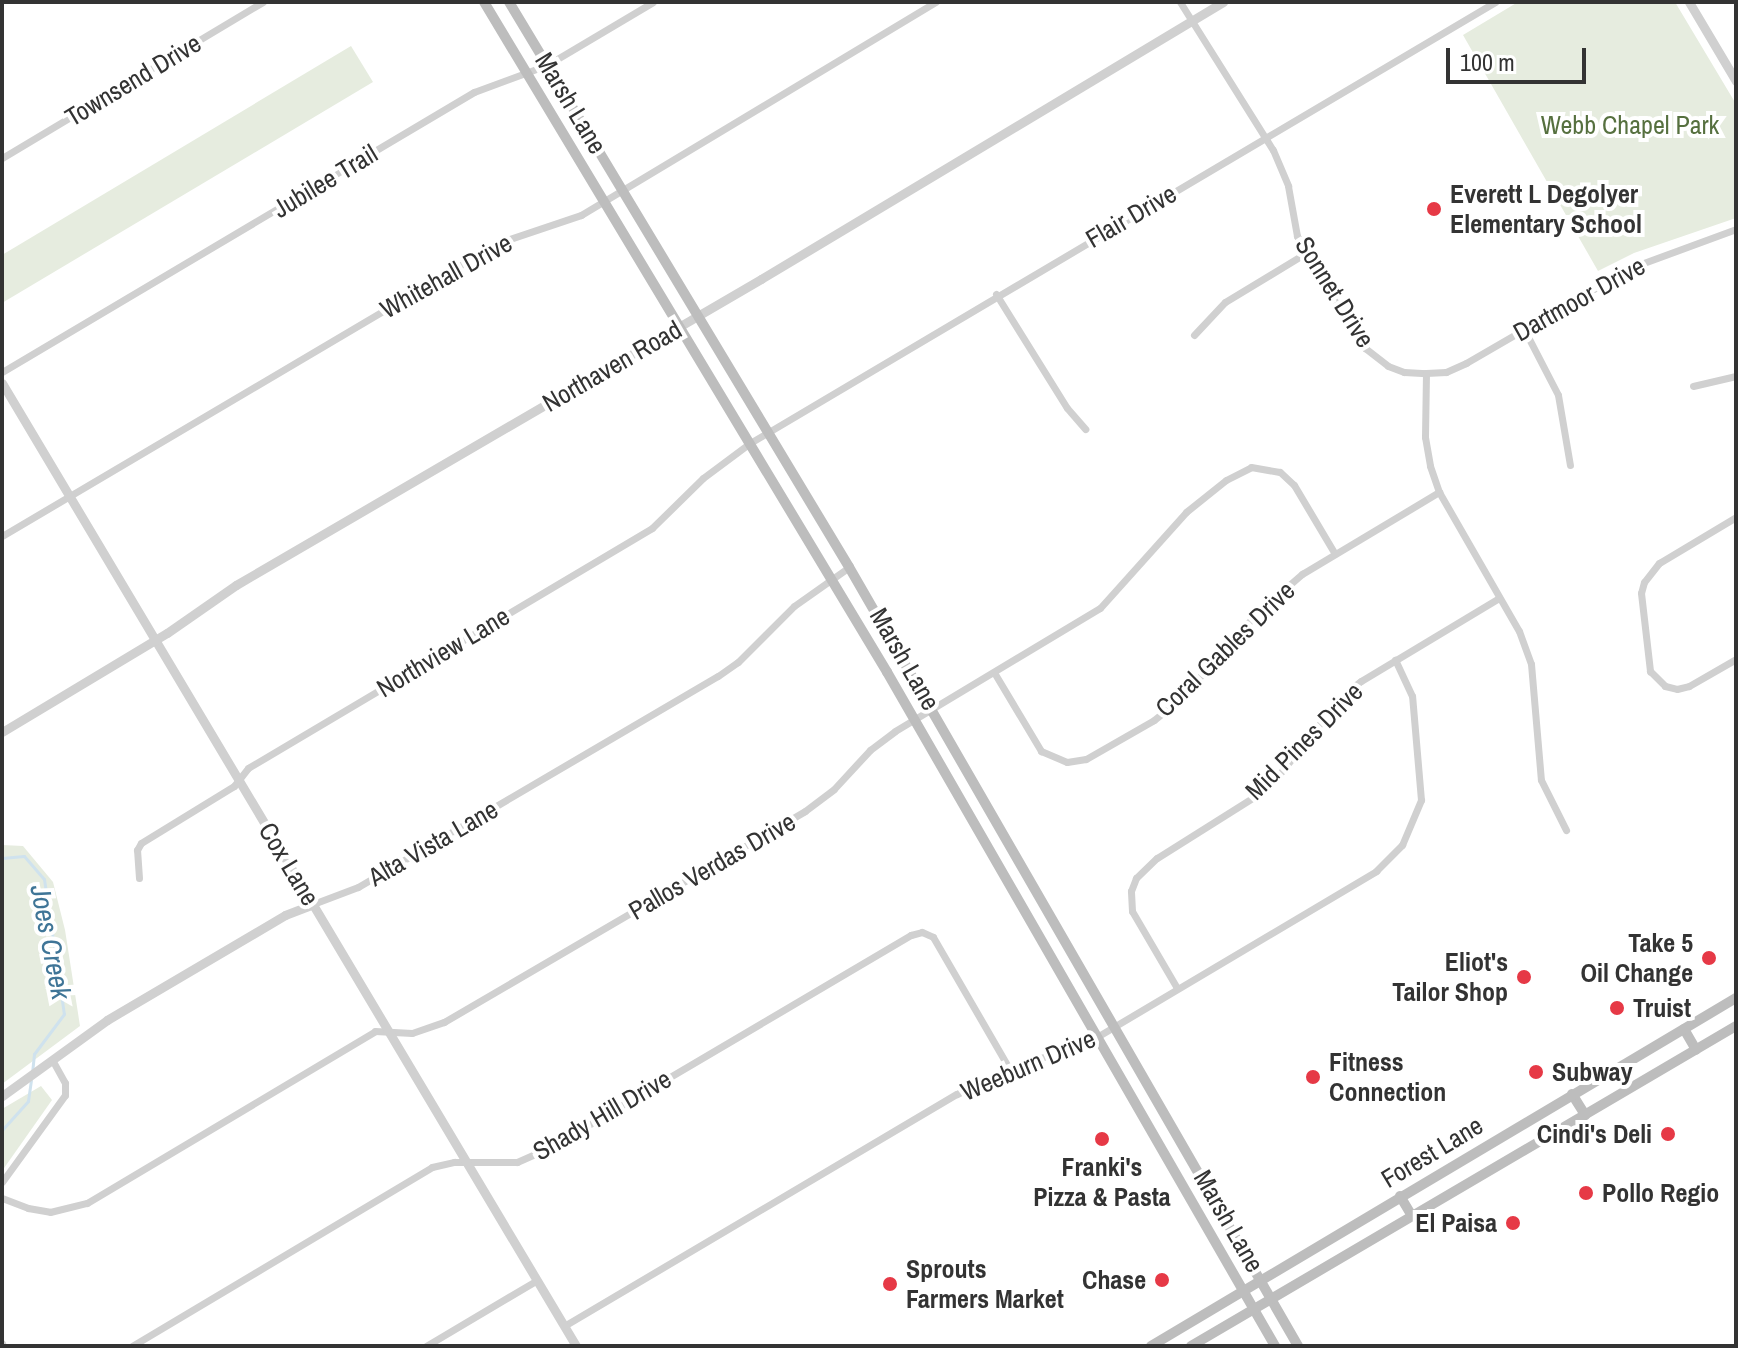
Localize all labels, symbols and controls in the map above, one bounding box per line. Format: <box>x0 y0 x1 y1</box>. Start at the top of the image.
street label: Townsend Drive <box>59 27 207 133</box>
scale bar <box>1450 32 1590 82</box>
text: 100 m <box>1460 46 1515 78</box>
street label: Marsh Lane <box>529 47 613 159</box>
park label: Webb Chapel Park <box>1541 109 1719 141</box>
street label: Jubilee Trail <box>267 138 383 224</box>
street label: Flair Drive <box>1080 178 1182 254</box>
place label: Everett L Degolyer Elementary School <box>1450 178 1642 240</box>
marker: Everett L Degolyer Elementary School <box>1425 200 1443 218</box>
street label: Whitehall Drive <box>375 227 517 325</box>
street label: Sonnet Drive <box>1289 231 1381 353</box>
street label: Dartmoor Drive <box>1508 250 1650 348</box>
street label: Northaven Road <box>537 314 687 418</box>
street label: Coral Gables Drive <box>1149 575 1301 723</box>
street label: Northview Lane <box>371 600 515 704</box>
street label: Marsh Lane <box>863 602 947 716</box>
street label: Mid Pines Drive <box>1239 676 1369 806</box>
street label: Alta Vista Lane <box>363 793 503 893</box>
street label: Pallos Verdas Drive <box>623 806 801 926</box>
street label: Cox Lane <box>252 817 326 911</box>
water label: Joes Creek <box>23 882 79 1002</box>
place label: Take 5 Oil Change <box>1580 927 1693 988</box>
place label: Eliot's Tailor Shop <box>1392 946 1508 1008</box>
marker: Take 5 Oil Change <box>1700 949 1718 967</box>
marker: Eliot's Tailor Shop <box>1515 968 1533 986</box>
place label: Truist <box>1633 992 1691 1024</box>
marker: Truist <box>1608 999 1626 1017</box>
street label: Weeburn Drive <box>956 1023 1100 1107</box>
place label: Fitness Connection <box>1329 1046 1446 1108</box>
place label: Subway <box>1552 1056 1633 1088</box>
street label: Shady Hill Drive <box>528 1063 676 1167</box>
marker: Subway <box>1527 1063 1545 1081</box>
marker: Fitness Connection <box>1304 1068 1322 1086</box>
street label: Forest Lane <box>1376 1110 1488 1194</box>
place label: Cindi's Deli <box>1537 1118 1652 1150</box>
marker: Cindi's Deli <box>1659 1125 1677 1143</box>
marker: Franki's Pizza & Pasta <box>1093 1130 1111 1148</box>
place label: Franki's Pizza & Pasta <box>1033 1151 1171 1212</box>
street label: Marsh Lane <box>1187 1164 1271 1278</box>
place label: Pollo Regio <box>1602 1177 1719 1209</box>
marker: Pollo Regio <box>1577 1184 1595 1202</box>
place label: El Paisa <box>1415 1207 1497 1239</box>
marker: El Paisa <box>1504 1214 1522 1232</box>
place label: Sprouts Farmers Market <box>906 1253 1064 1314</box>
place label: Chase <box>1082 1264 1146 1296</box>
marker: Chase <box>1153 1271 1171 1289</box>
marker: Sprouts Farmers Market <box>881 1275 899 1293</box>

